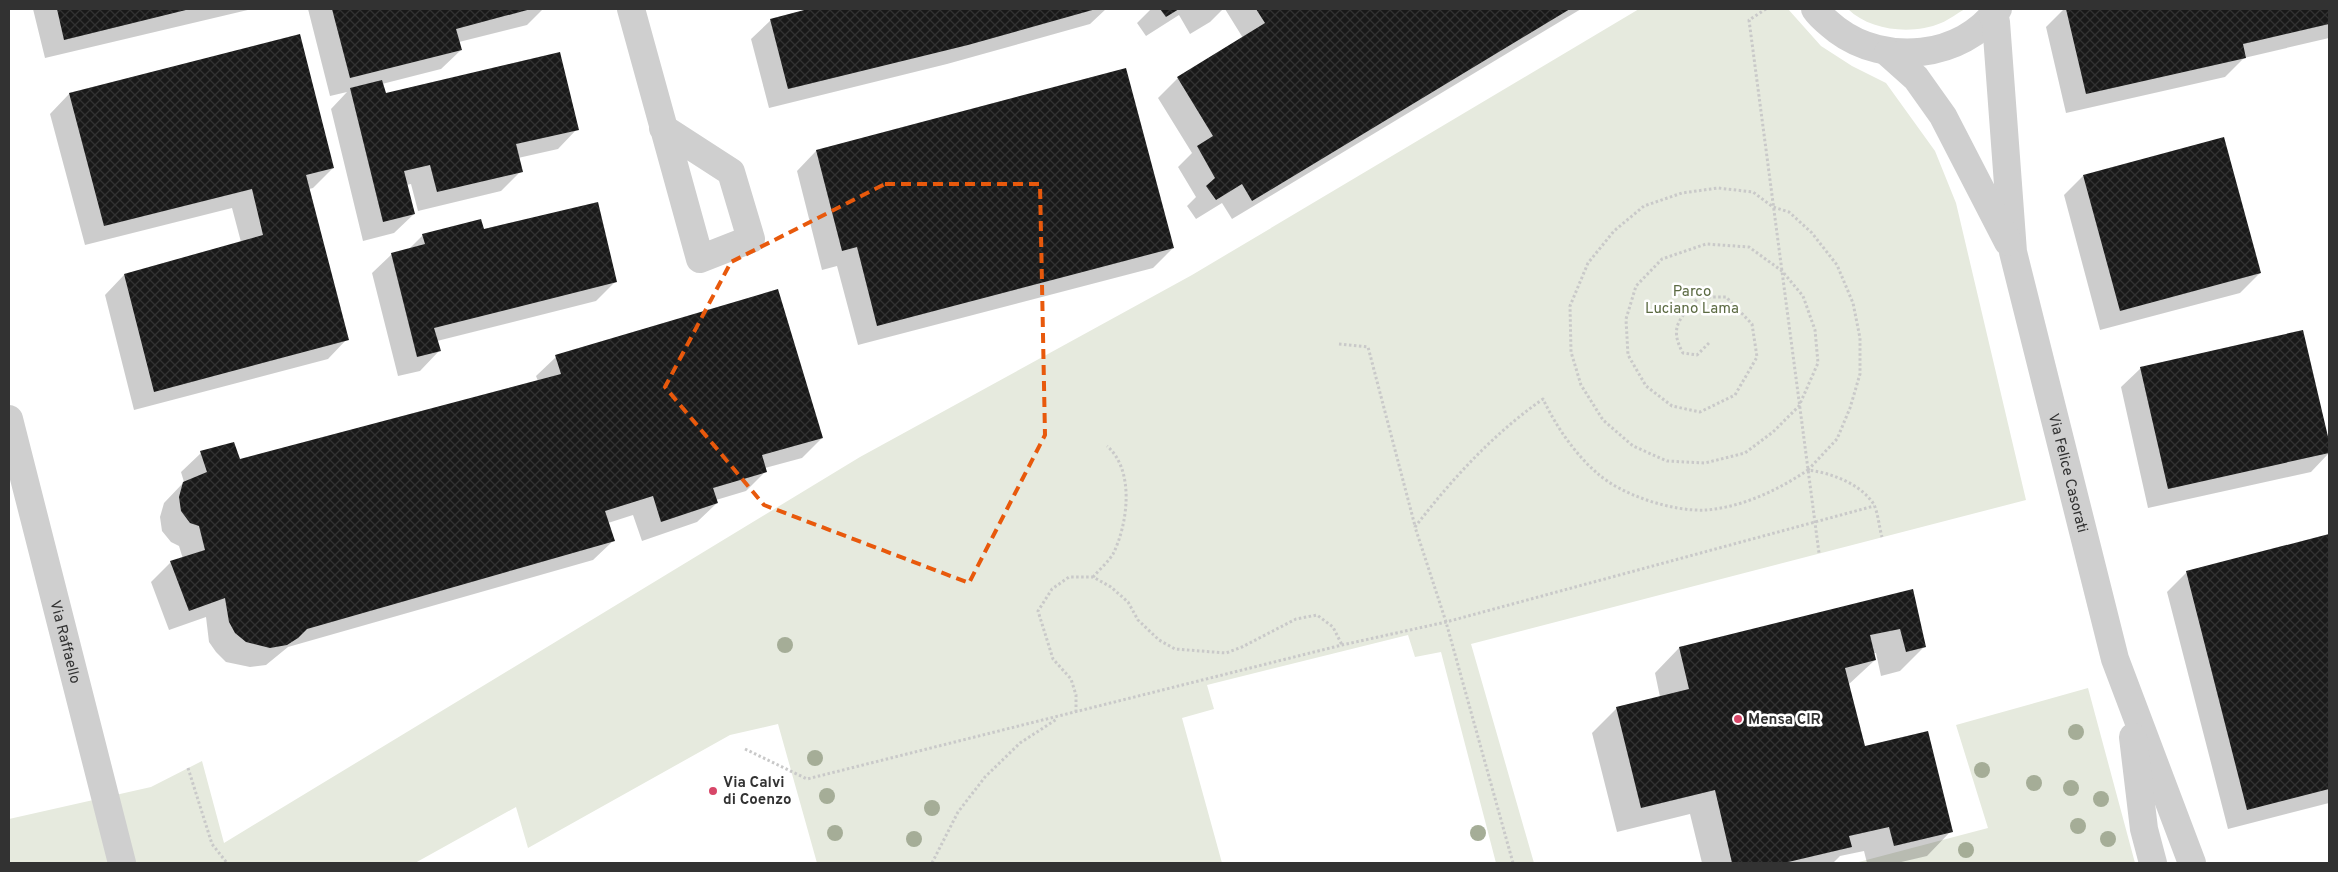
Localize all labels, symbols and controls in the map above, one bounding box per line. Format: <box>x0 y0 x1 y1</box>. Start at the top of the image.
park label: Parco Luciano Lama <box>1645 283 1739 319</box>
street label: Via Felice Casorati <box>2043 411 2091 535</box>
street label: Via Raffaello <box>45 599 84 686</box>
place label: Mensa CIR <box>1748 711 1821 730</box>
marker: Mensa CIR <box>1732 713 1744 725</box>
place label: Via Calvi di Coenzo <box>723 774 792 810</box>
marker: Via Calvi di Coenzo <box>707 785 719 797</box>

